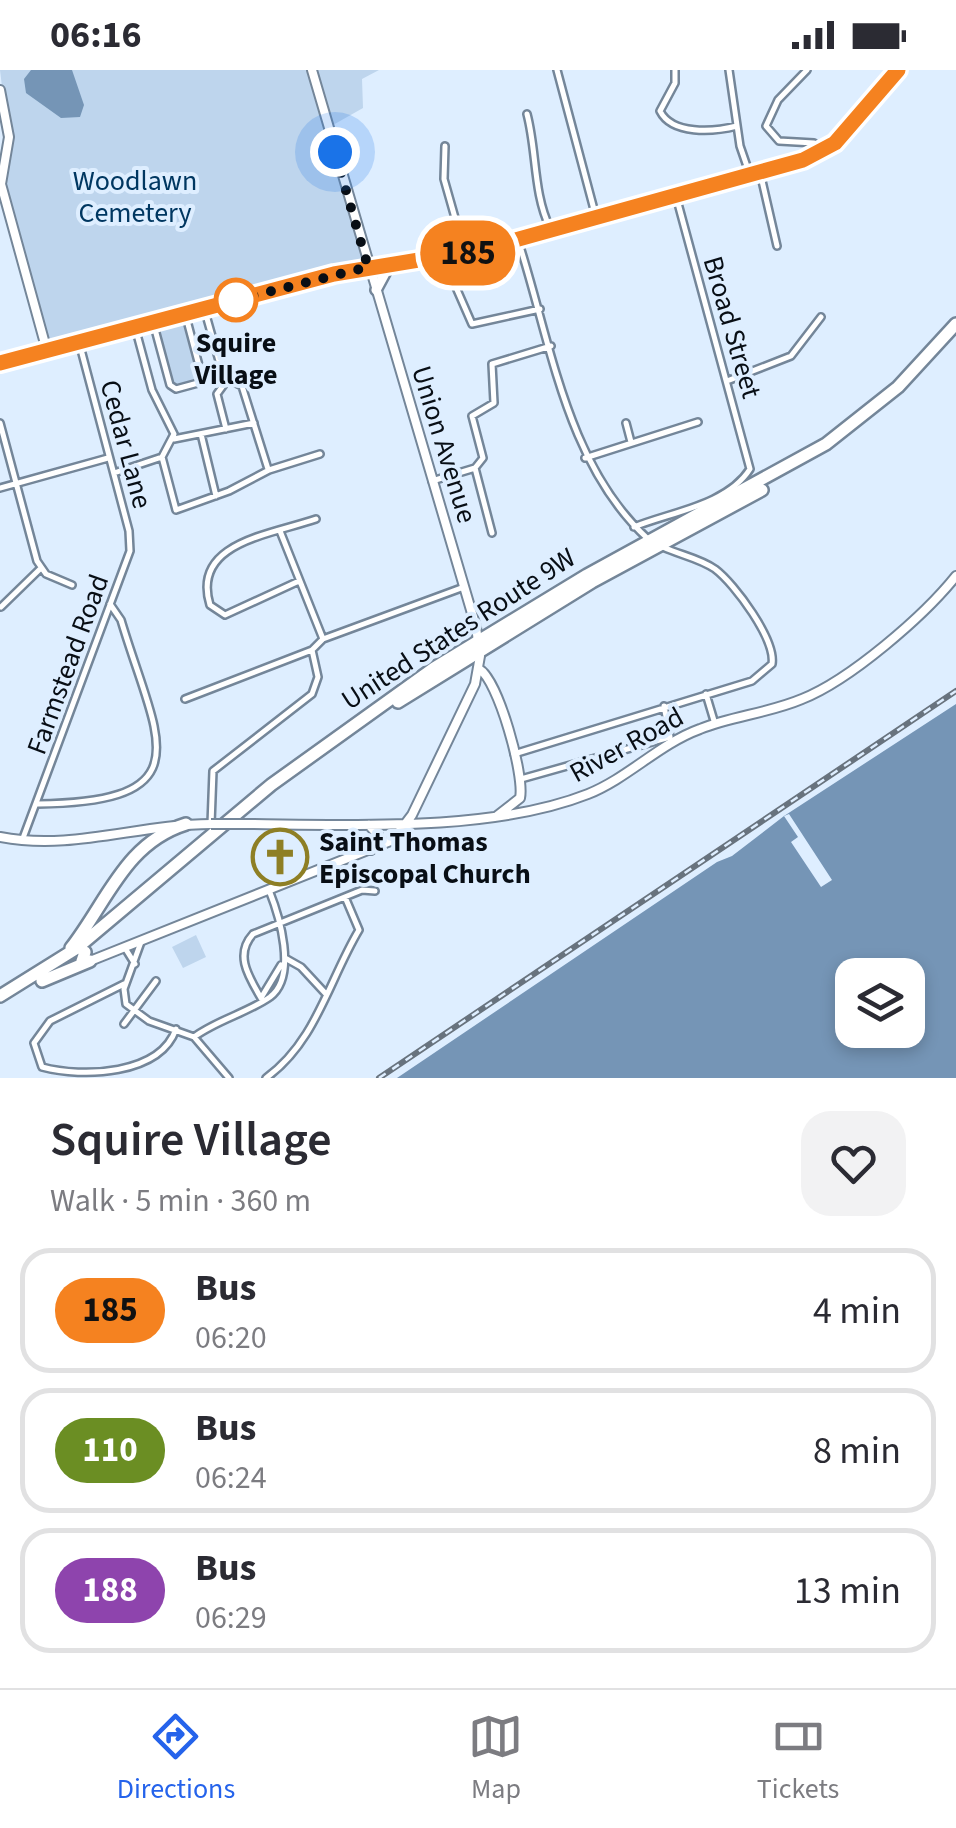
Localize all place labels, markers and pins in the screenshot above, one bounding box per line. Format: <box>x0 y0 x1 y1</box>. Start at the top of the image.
marker: Squire Village <box>215 279 257 321</box>
place label: Squire Village <box>193 323 278 395</box>
place label: Saint Thomas Episcopal Church <box>319 822 531 894</box>
church icon: Saint Thomas Episcopal Church <box>250 827 310 887</box>

